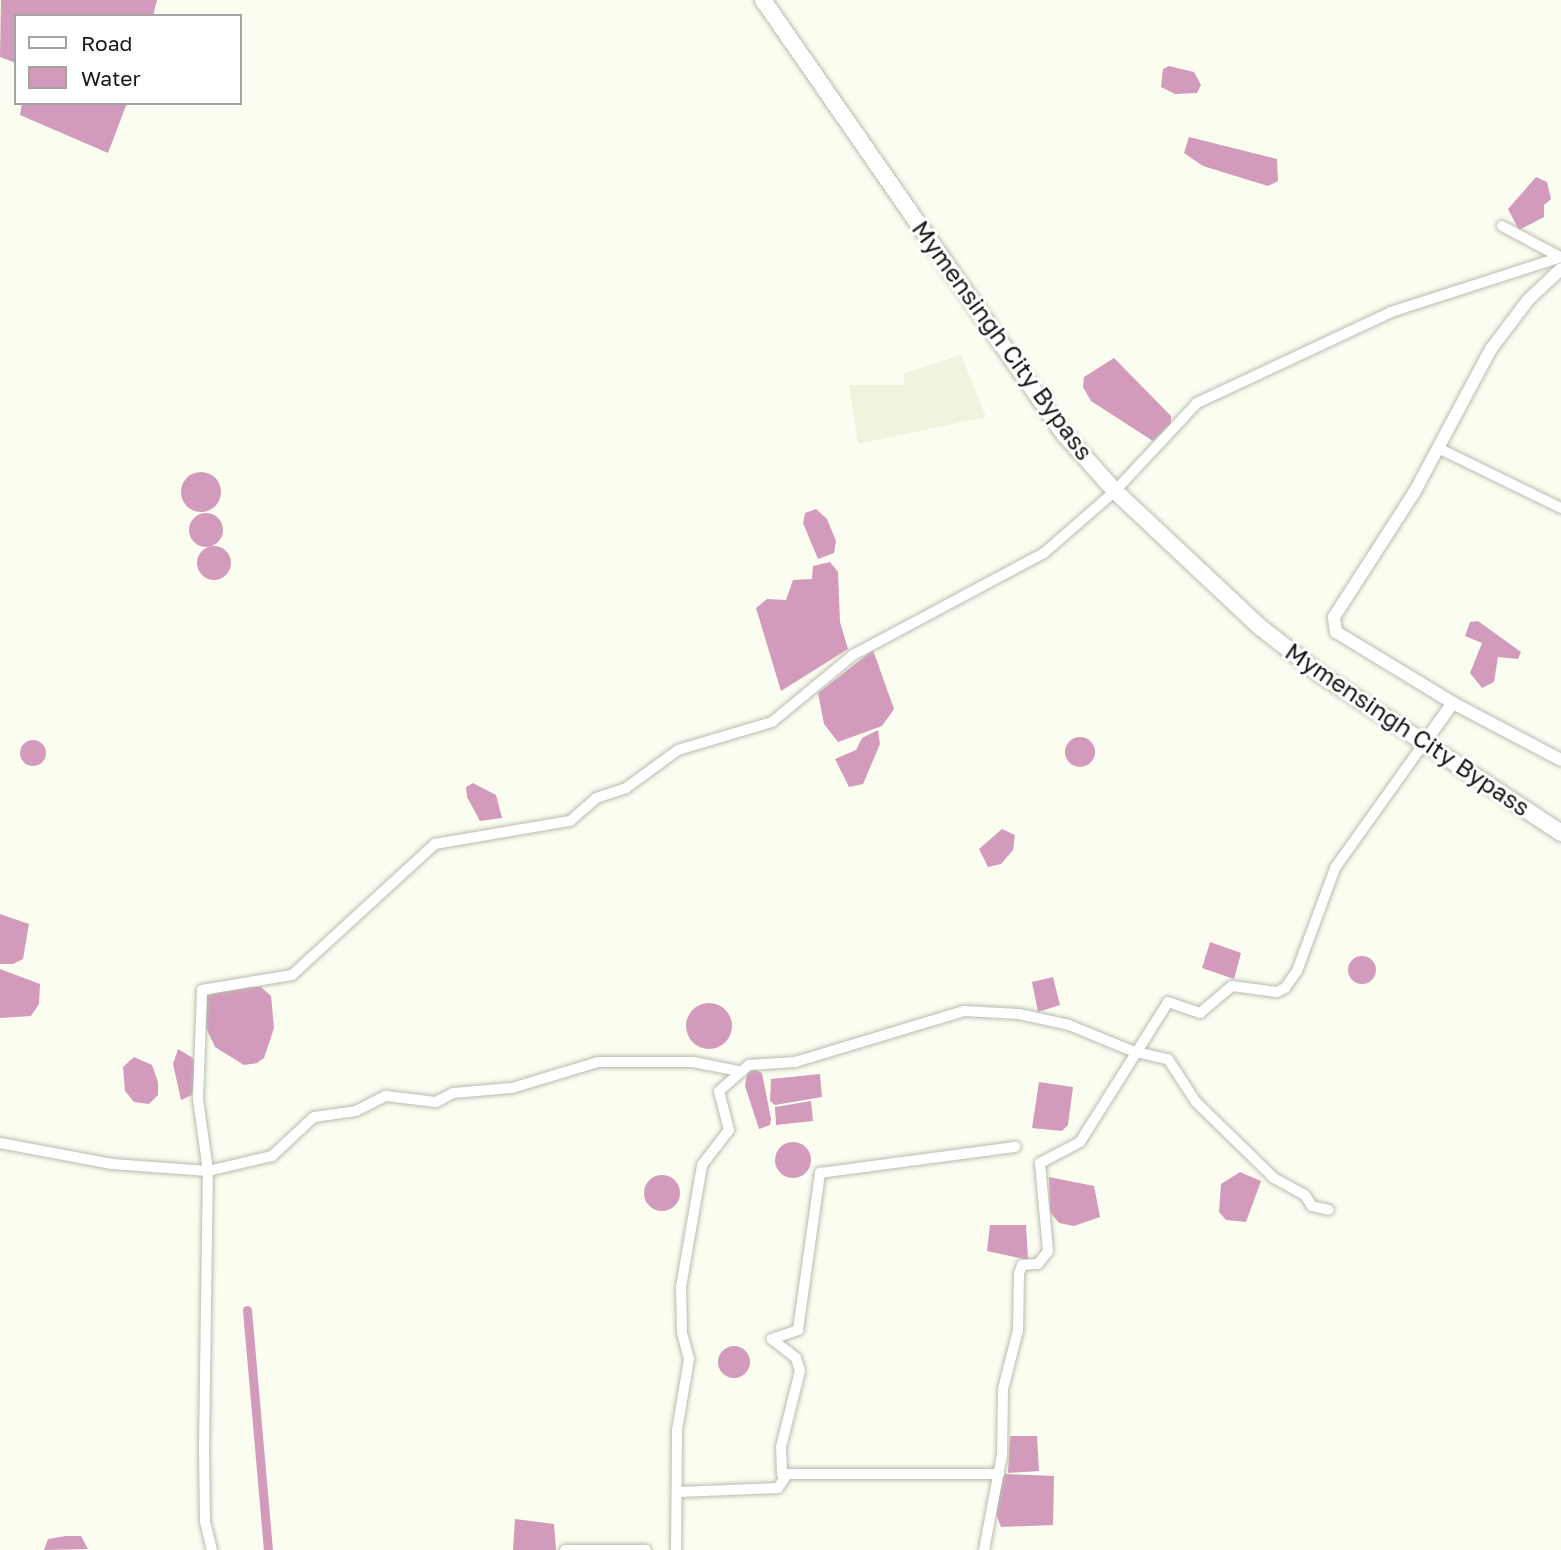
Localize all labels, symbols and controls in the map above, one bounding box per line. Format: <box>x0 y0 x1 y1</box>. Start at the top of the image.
legend <box>14 14 242 105</box>
text: Road <box>81 30 132 56</box>
text: Water <box>81 65 141 91</box>
street label: Mymensingh City Bypass <box>906 215 1100 465</box>
street label: Mymensingh City Bypass <box>1280 636 1536 822</box>

